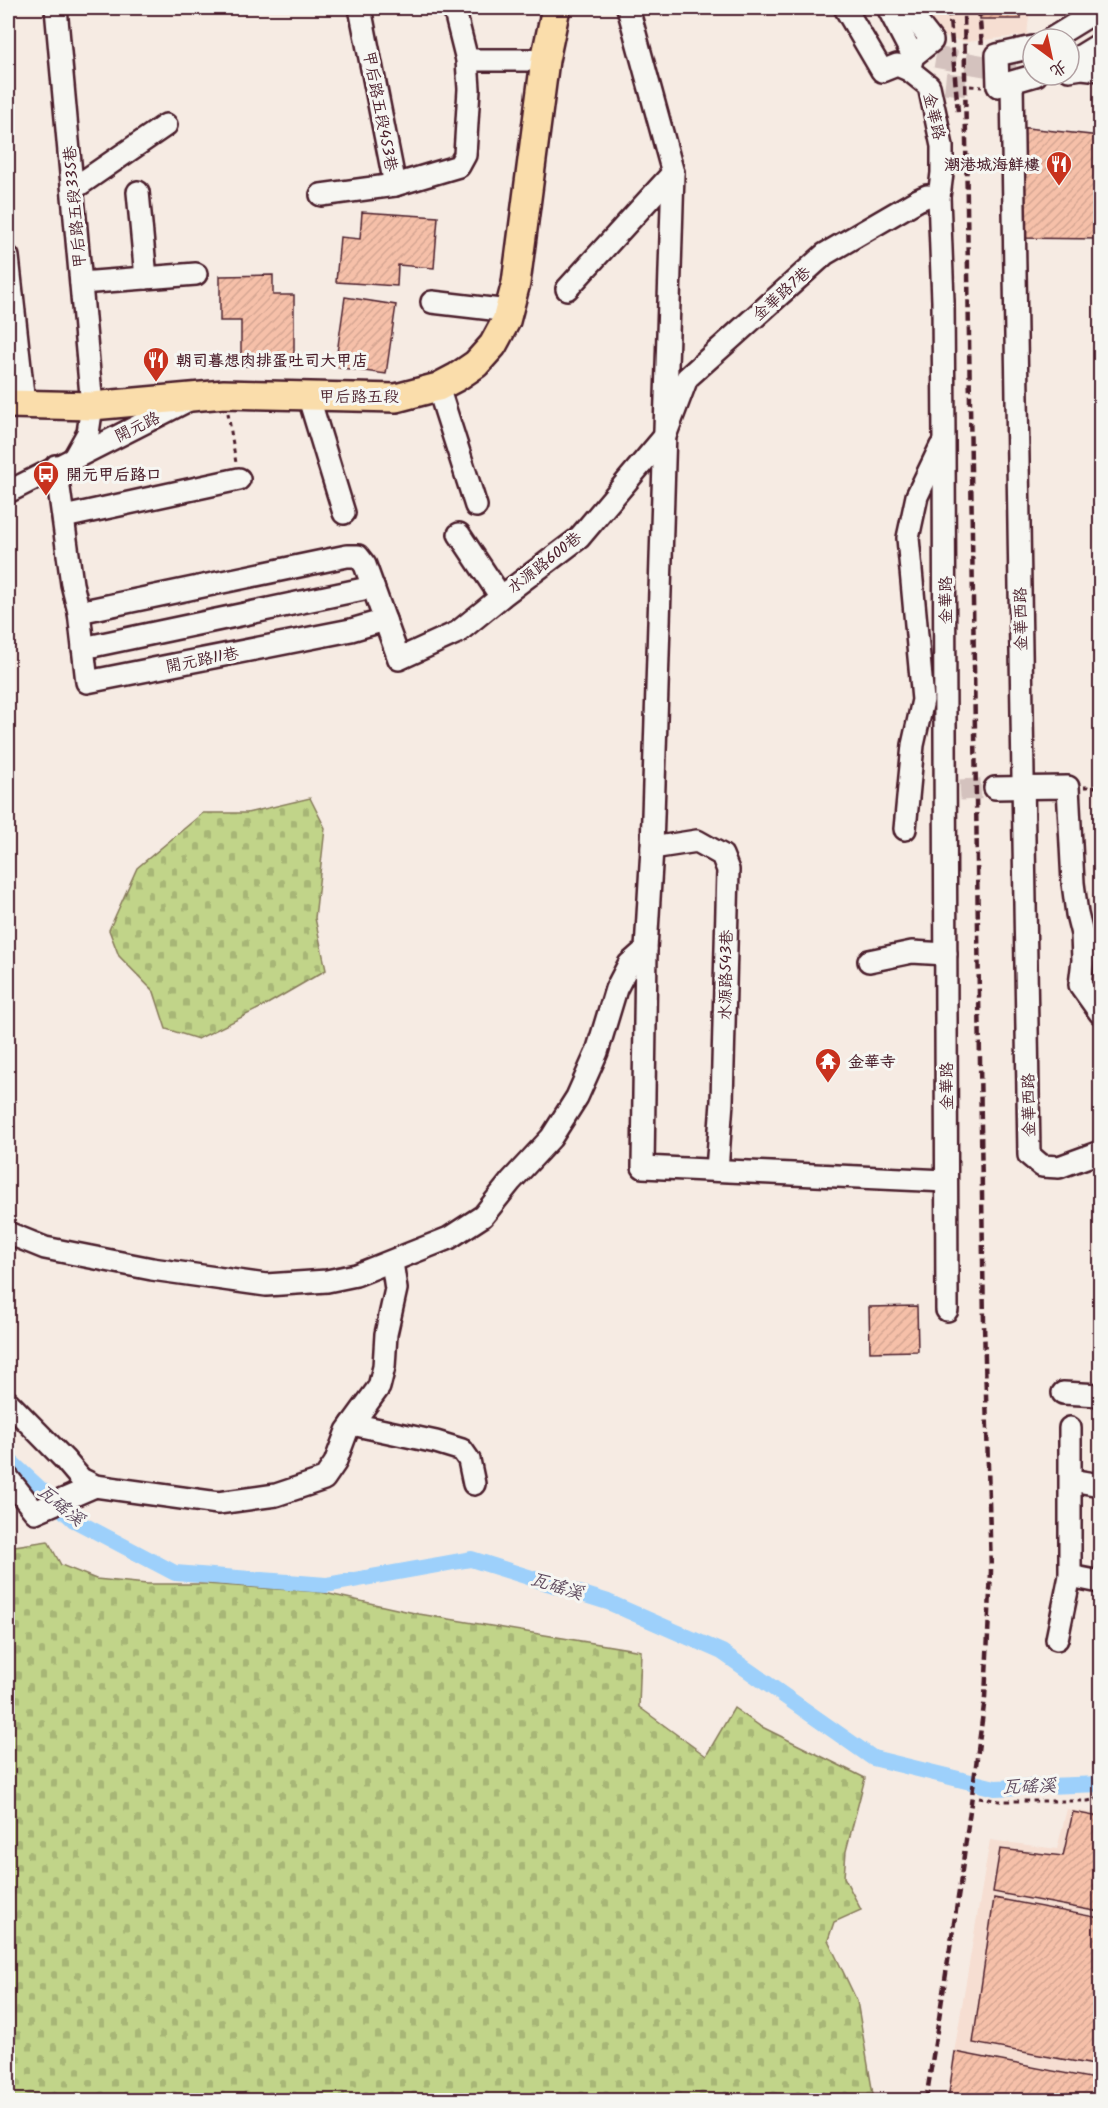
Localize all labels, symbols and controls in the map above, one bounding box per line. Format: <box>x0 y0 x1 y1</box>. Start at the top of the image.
north arrow <box>1021 27 1081 87</box>
street label: 甲后路五段453巷 <box>356 49 403 174</box>
text: 北 <box>1045 53 1072 83</box>
street label: 金華路 <box>916 90 951 143</box>
street label: 甲后路五段335巷 <box>58 145 93 269</box>
restaurant icon: 潮港城海鮮樓 <box>1044 149 1074 187</box>
place label: 潮港城海鮮樓 <box>944 153 1040 178</box>
street label: 金華路7巷 <box>747 261 817 327</box>
restaurant icon: 朝司暮想肉排蛋吐司大甲店 <box>141 345 171 383</box>
place label: 朝司暮想肉排蛋吐司大甲店 <box>176 349 368 374</box>
street label: 甲后路五段 <box>319 385 399 410</box>
street label: 開元路 <box>111 406 165 449</box>
bus stop icon: 開元甲后路口 <box>31 459 61 497</box>
place label: 開元甲后路口 <box>66 463 162 488</box>
street label: 水源路600巷 <box>502 526 588 600</box>
street label: 金華路 <box>934 576 959 624</box>
street label: 金華西路 <box>1008 587 1035 651</box>
street label: 開元路11巷 <box>164 641 241 680</box>
street label: 水源路543巷 <box>713 930 740 1021</box>
temple icon: 金華寺 <box>813 1046 843 1084</box>
place label: 金華寺 <box>848 1050 896 1075</box>
street label: 金華路 <box>935 1062 960 1110</box>
street label: 金華西路 <box>1016 1073 1043 1137</box>
water label: 瓦磘溪 <box>30 1478 91 1535</box>
water label: 瓦磘溪 <box>527 1566 588 1609</box>
water label: 瓦磘溪 <box>1002 1772 1058 1803</box>

